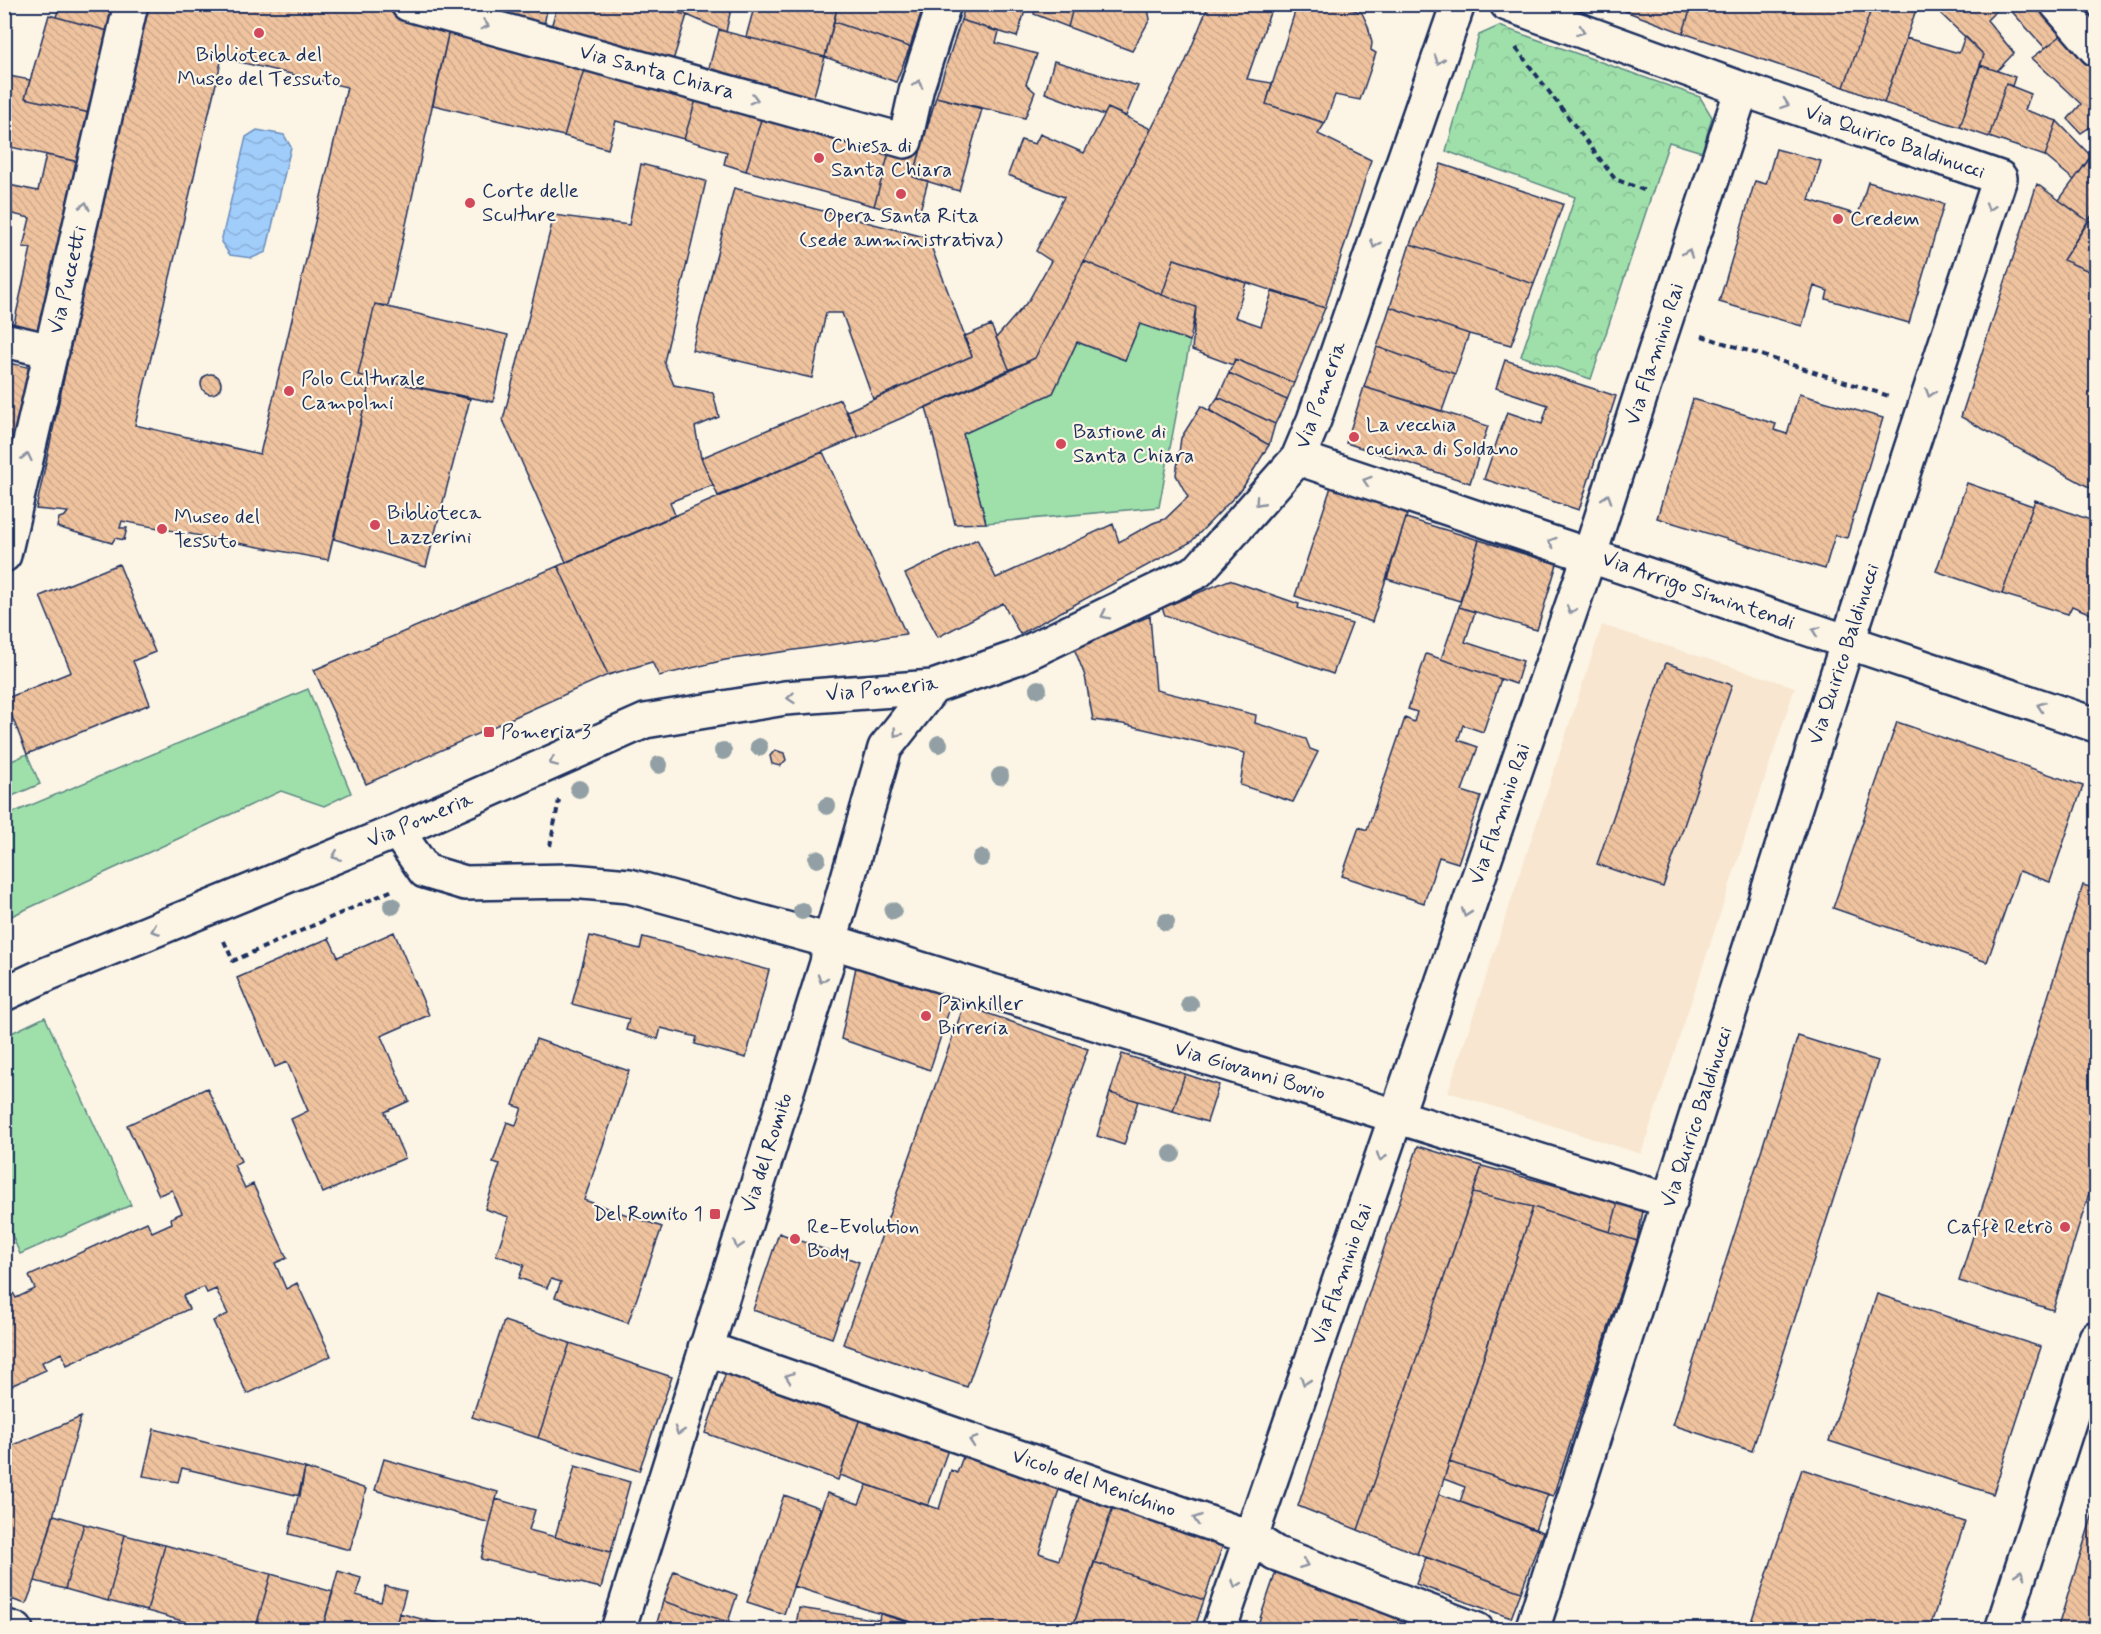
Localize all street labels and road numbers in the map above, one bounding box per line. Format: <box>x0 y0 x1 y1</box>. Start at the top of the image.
street label: Via Santa Chiara <box>576 38 738 106</box>
street label: Via Quirico Baldinucci <box>1801 98 1989 186</box>
street label: Via Puccetti <box>42 223 94 337</box>
street label: Via Flaminio Rai <box>1619 279 1691 429</box>
street label: Via Pomeria <box>1289 337 1354 453</box>
street label: Via Arrigo Simintendi <box>1598 545 1798 638</box>
street label: Via Quirico Baldinucci <box>1801 560 1887 748</box>
street label: Via Pomeria <box>825 669 940 709</box>
street label: Via Flaminio Rai <box>1463 740 1537 888</box>
street label: Via Pomeria <box>363 785 478 855</box>
street label: Via Quirico Baldinucci <box>1654 1023 1740 1211</box>
street label: Via Giovanni Bovio <box>1171 1035 1329 1107</box>
street label: Via del Romito <box>734 1089 800 1217</box>
street label: Via Flaminio Rai <box>1305 1200 1379 1348</box>
street label: Vicolo del Menichino <box>1008 1442 1180 1524</box>

